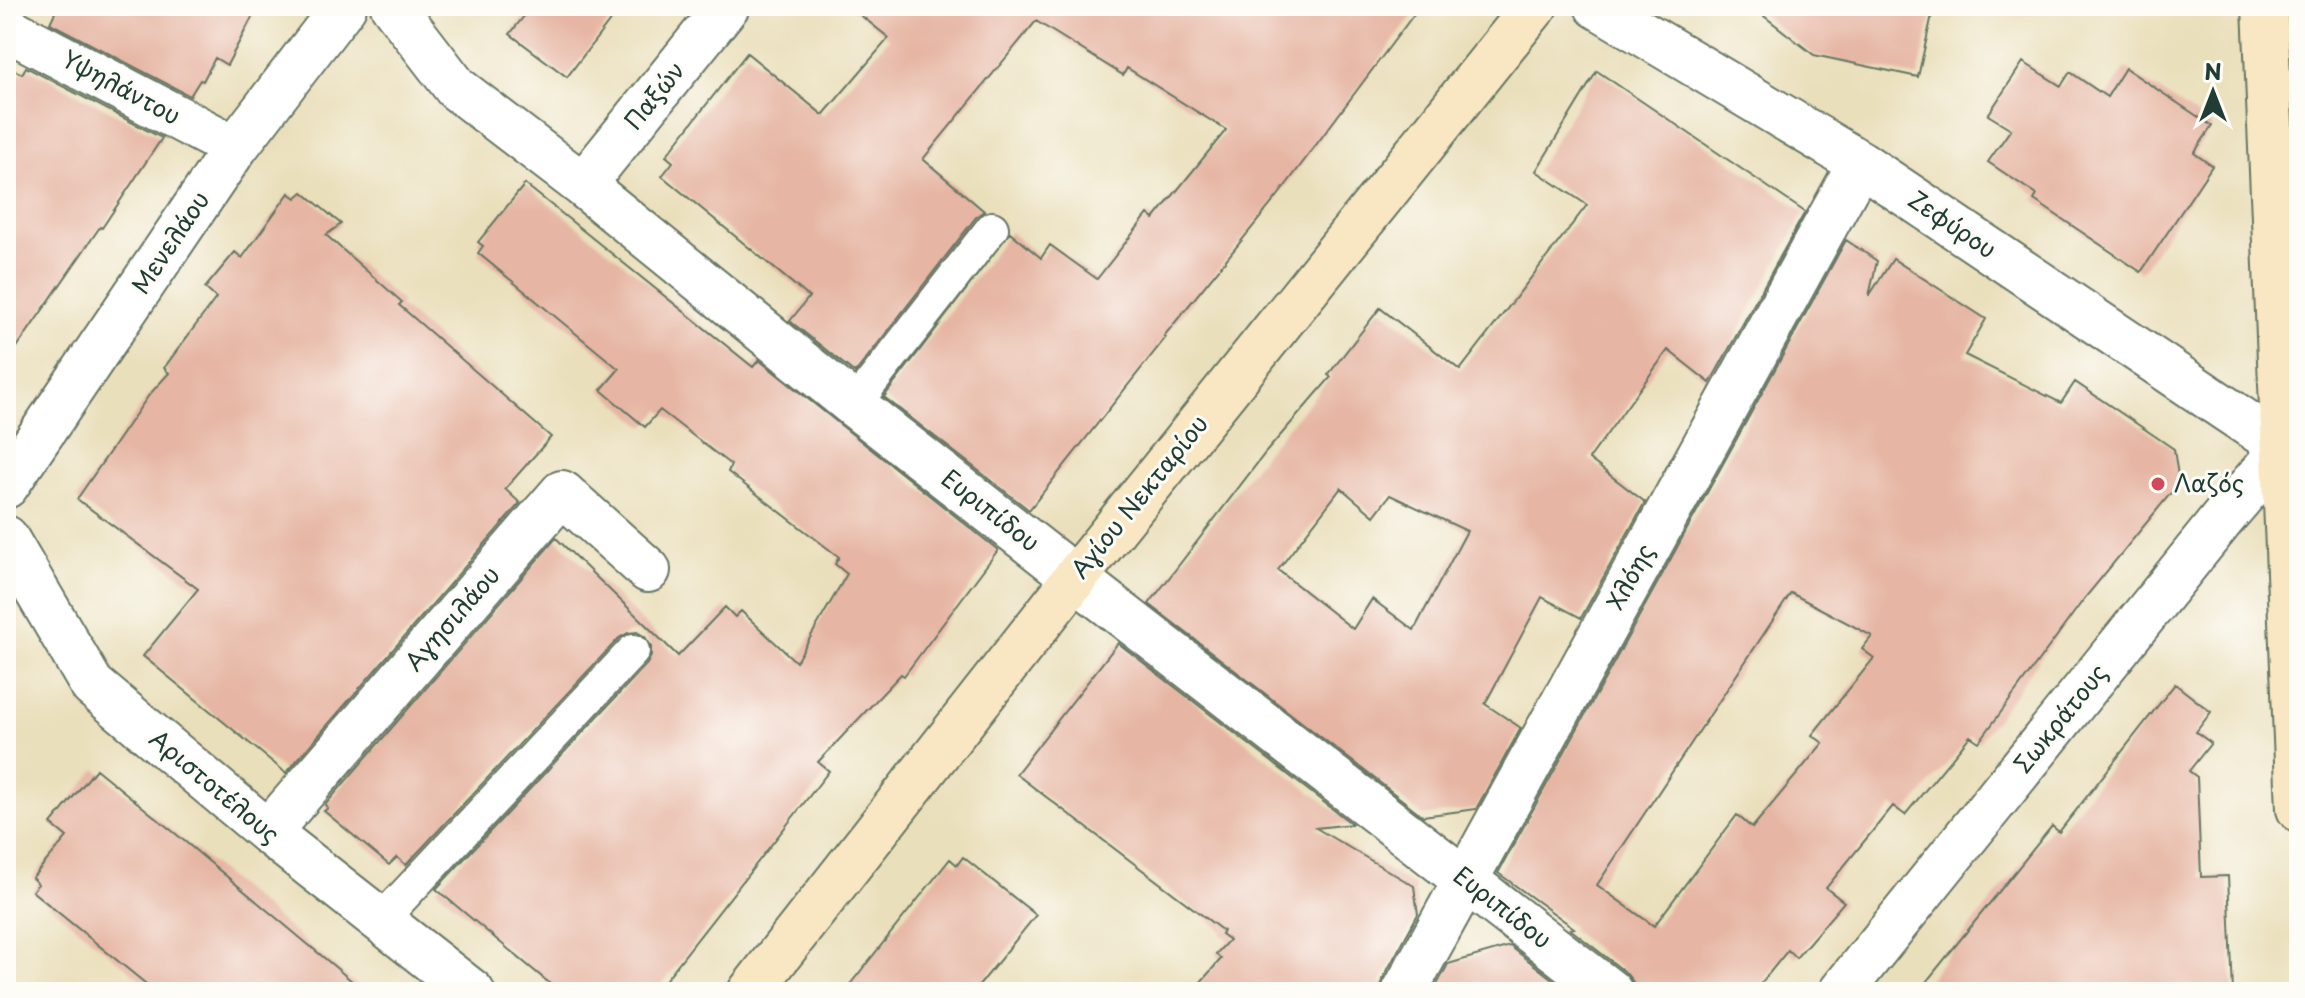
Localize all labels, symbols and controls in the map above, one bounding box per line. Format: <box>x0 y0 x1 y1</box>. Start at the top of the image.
street label: Υψηλάντου <box>56 40 188 133</box>
north arrow <box>2173 52 2253 132</box>
street label: Παξών <box>615 53 692 137</box>
text: N <box>2204 54 2222 87</box>
street label: Ζεφύρου <box>1902 181 2004 266</box>
street label: Μενελάου <box>122 183 217 301</box>
street label: Αγίου Νεκταρίου <box>1061 406 1216 585</box>
street label: Ευριπίδου <box>935 460 1048 559</box>
place label: Λαζός <box>2174 464 2244 500</box>
marker: Λαζός <box>2149 475 2167 493</box>
street label: Χλόης <box>1596 536 1662 616</box>
street label: Αγησιλάου <box>396 557 507 678</box>
street label: Σωκράτους <box>2004 655 2115 780</box>
street label: Αριστοτέλους <box>142 720 288 851</box>
street label: Ευριπίδου <box>1447 857 1560 956</box>

